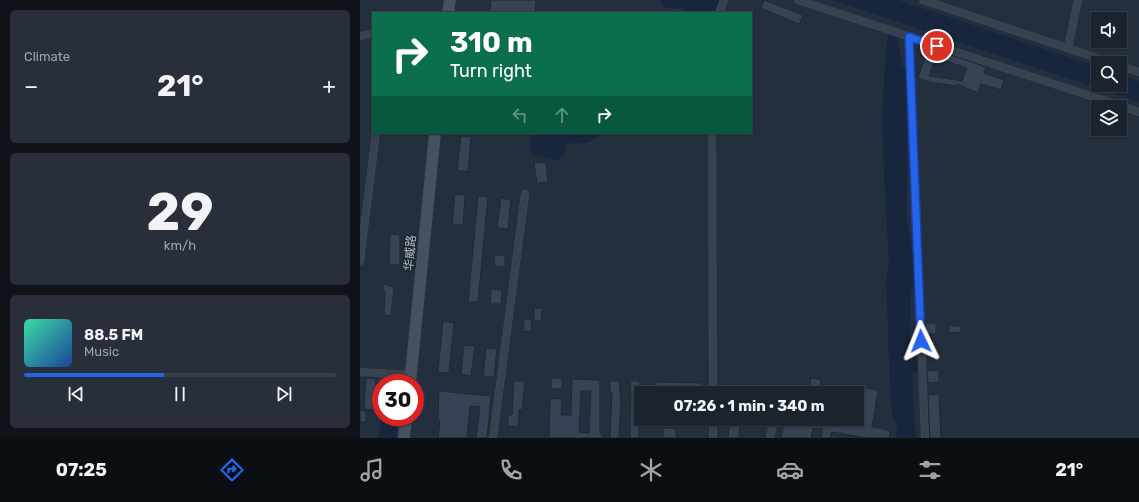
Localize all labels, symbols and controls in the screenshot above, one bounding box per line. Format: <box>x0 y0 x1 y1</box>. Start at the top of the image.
map controls <box>1091 12 1127 136</box>
button: sound <box>1091 12 1127 48</box>
text: 310 m <box>450 26 533 59</box>
icon: right <box>384 28 436 80</box>
pin <box>920 29 954 63</box>
icon: arrive <box>926 35 948 57</box>
text: Climate <box>24 49 70 64</box>
button: search <box>1091 56 1127 92</box>
text: Turn right <box>450 60 532 82</box>
text: 21° <box>157 68 204 104</box>
text: − <box>24 73 38 100</box>
text: + <box>322 73 336 100</box>
button: layers <box>1091 100 1127 136</box>
icon: left <box>509 104 531 126</box>
icon: ahead <box>551 104 573 126</box>
icon: right <box>593 104 615 126</box>
text: 29 <box>146 181 214 243</box>
street label: 华威路 <box>401 234 419 272</box>
text: km/h <box>164 238 196 253</box>
position arrow <box>900 320 942 362</box>
text: 88.5 FM <box>84 326 143 344</box>
text: Music <box>84 344 119 359</box>
speed limit sign: 30 <box>372 374 424 426</box>
icon: previous <box>65 383 87 405</box>
icon: pause <box>169 383 191 405</box>
icon: next <box>273 383 295 405</box>
text: 07:26 · 1 min · 340 m <box>674 397 824 415</box>
icon: directions <box>218 456 246 484</box>
icon: music <box>358 456 386 484</box>
icon: phone <box>497 456 525 484</box>
icon: climate <box>637 456 665 484</box>
icon: car <box>776 456 804 484</box>
icon: filters <box>916 456 944 484</box>
text: 07:25 <box>56 459 107 481</box>
text: 21° <box>1055 459 1083 481</box>

